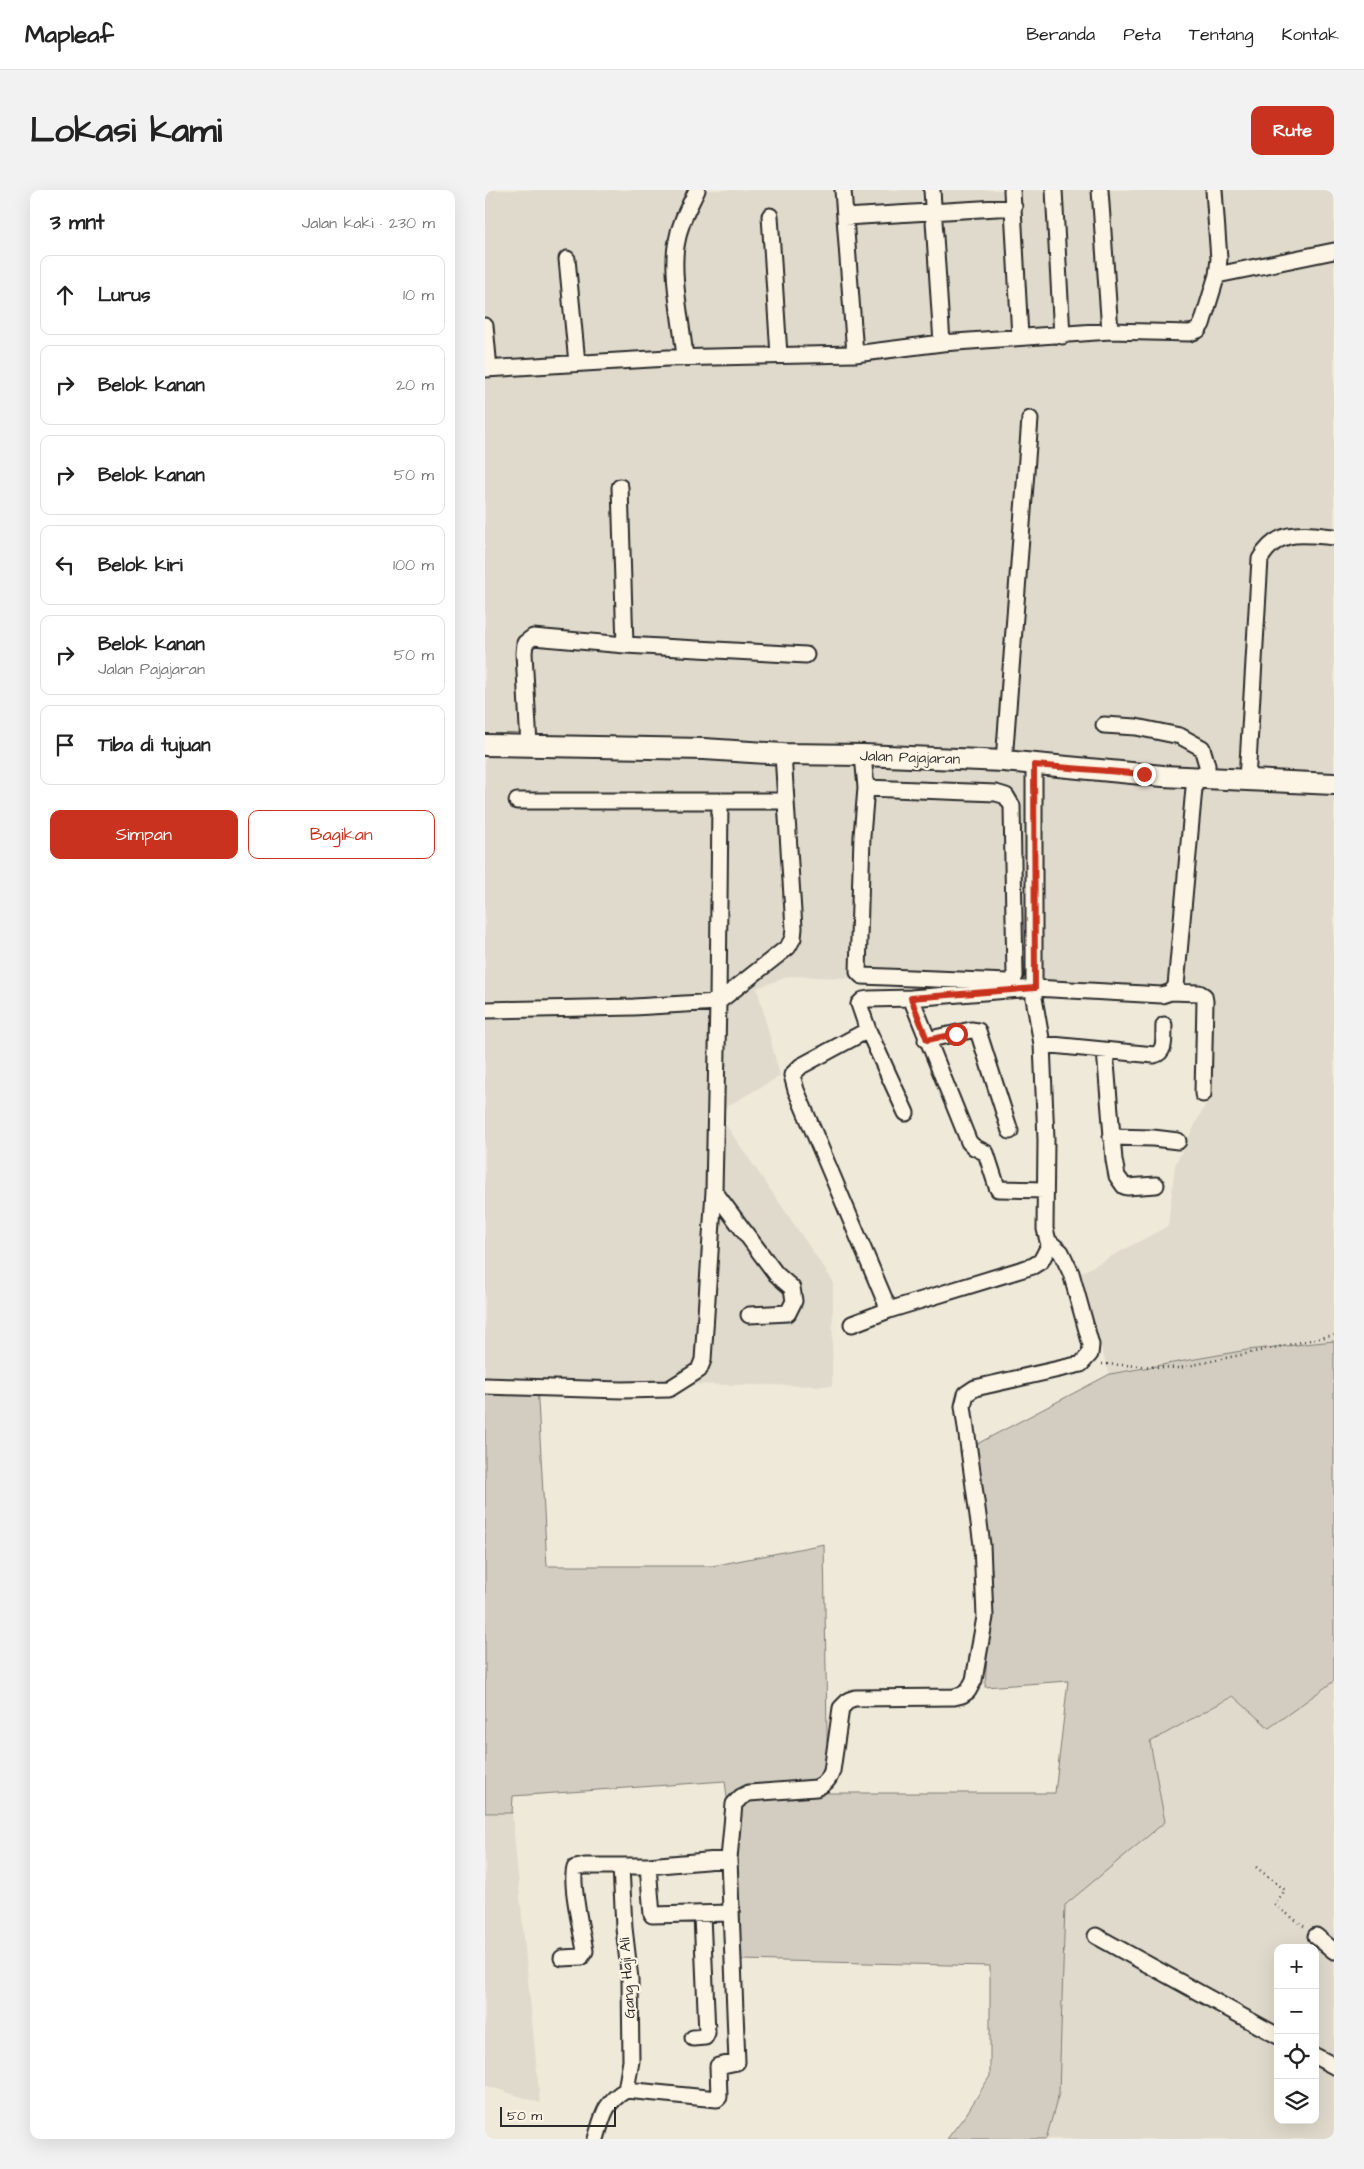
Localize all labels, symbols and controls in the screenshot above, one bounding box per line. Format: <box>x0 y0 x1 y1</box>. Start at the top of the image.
text: Mapleaf <box>25 18 114 52</box>
text: Beranda <box>1026 22 1095 47</box>
text: Peta <box>1123 22 1161 47</box>
text: Tentang <box>1189 22 1253 47</box>
text: Kontak <box>1281 22 1339 47</box>
text: Lokasi kami <box>30 106 222 155</box>
button: Rute <box>1251 106 1334 155</box>
text: 3 mnt <box>50 208 104 237</box>
text: Jalan kaki · 230 m <box>302 212 435 234</box>
icon: ahead <box>51 281 79 309</box>
text: Lurus <box>98 282 150 309</box>
text: 10 m <box>403 284 434 306</box>
icon: right <box>51 371 79 399</box>
text: Belok kanan <box>98 372 205 399</box>
text: 20 m <box>396 374 434 396</box>
icon: right <box>51 461 79 489</box>
text: Belok kanan <box>98 462 205 489</box>
text: 50 m <box>394 464 434 486</box>
icon: left <box>51 551 79 579</box>
text: Belok kiri <box>98 552 183 579</box>
text: 100 m <box>393 554 434 576</box>
text: Belok kanan <box>98 631 205 658</box>
icon: right <box>51 641 79 669</box>
text: 50 m <box>394 644 434 666</box>
text: Jalan Pajajaran <box>98 658 205 680</box>
icon: arrive <box>51 731 79 759</box>
text: Tiba di tujuan <box>98 732 210 759</box>
street label: Jalan Pajajaran <box>860 745 961 770</box>
route end <box>1133 763 1156 786</box>
button: Simpan <box>50 810 238 859</box>
button: Bagikan <box>248 810 435 859</box>
route start <box>945 1023 968 1046</box>
street label: Gang Haji Ali <box>614 1936 642 2019</box>
map controls <box>1274 1944 1319 2124</box>
button: + <box>1274 1944 1319 1989</box>
button: − <box>1274 1989 1319 2034</box>
button: locate <box>1274 2034 1319 2079</box>
button: layers <box>1274 2079 1319 2124</box>
scale bar <box>500 2104 616 2127</box>
text: 50 m <box>507 2106 542 2126</box>

